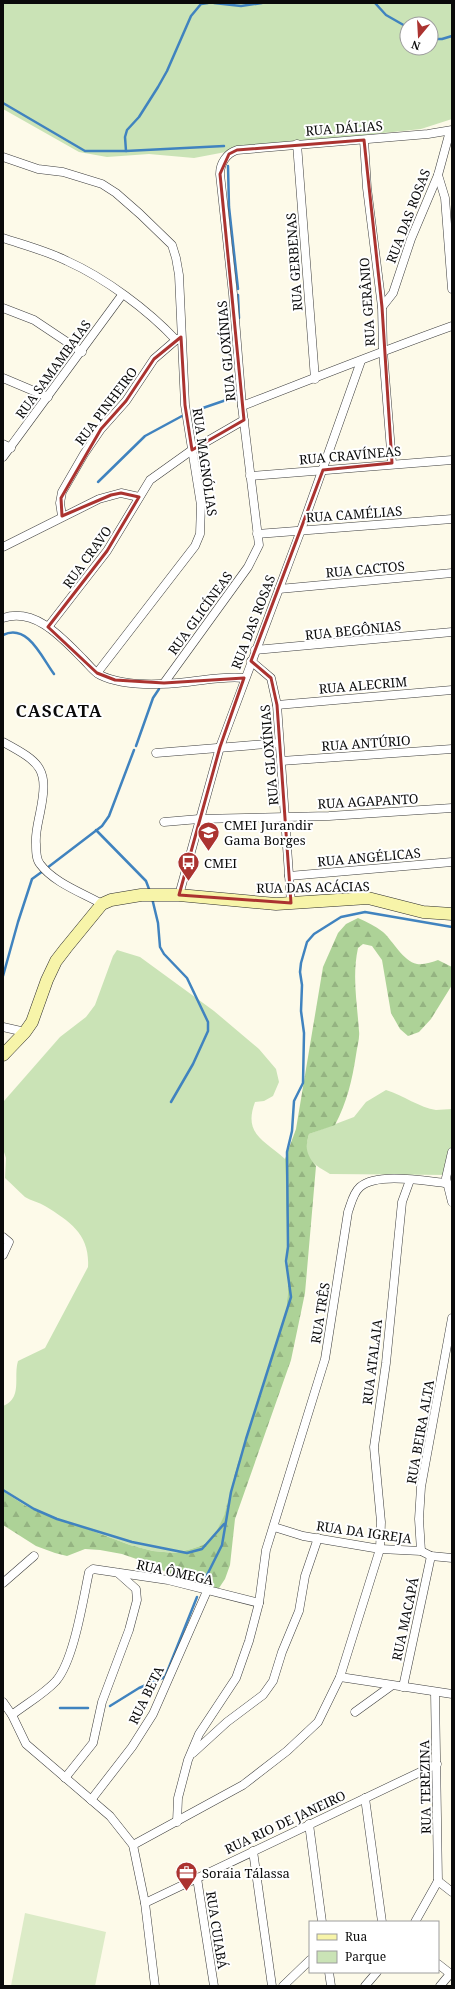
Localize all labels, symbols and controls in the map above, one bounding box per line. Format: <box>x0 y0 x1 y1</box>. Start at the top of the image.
north arrow <box>399 16 439 56</box>
text: N <box>409 37 422 54</box>
street label: RUA DÁLIAS <box>305 116 383 140</box>
street label: RUA DAS ROSAS <box>382 166 434 266</box>
street label: RUA GERBENAS <box>282 212 306 312</box>
street label: RUA GERÂNIO <box>355 257 379 347</box>
street label: RUA GLOXÍNIAS <box>213 300 239 402</box>
street label: RUA SAMAMBAIAS <box>11 316 95 422</box>
street label: RUA PINHEIRO <box>71 363 141 449</box>
street label: RUA MAGNÓLIAS <box>188 407 222 517</box>
street label: RUA CRAVÍNEAS <box>298 442 402 468</box>
street label: RUA CAMÉLIAS <box>305 502 403 526</box>
street label: RUA CRAVO <box>58 522 116 592</box>
street label: RUA CACTOS <box>325 557 405 581</box>
street label: RUA GLICÍNEAS <box>164 568 236 658</box>
street label: RUA DAS ROSAS <box>227 572 279 672</box>
street label: RUA BEGÔNIAS <box>304 616 402 644</box>
street label: RUA ALECRIM <box>318 672 408 698</box>
district label: CASCATA <box>15 699 103 722</box>
street label: RUA GLOXÍNIAS <box>256 704 282 806</box>
street label: RUA ANTÚRIO <box>321 731 411 755</box>
street label: RUA AGAPANTO <box>317 789 419 813</box>
place label: CMEI Jurandir Gama Borges <box>224 816 313 849</box>
school or university icon: CMEI Jurandir Gama Borges <box>196 819 222 852</box>
street label: RUA ANGÉLICAS <box>317 844 421 870</box>
bus stop icon: CMEI <box>175 850 201 883</box>
place label: CMEI <box>204 854 237 872</box>
street label: RUA DAS ACÁCIAS <box>256 877 370 897</box>
street label: RUA TRÊS <box>306 1281 334 1345</box>
street label: RUA ATALAIA <box>358 1317 386 1406</box>
street label: RUA BEIRA ALTA <box>402 1378 438 1485</box>
street label: RUA DA IGREJA <box>315 1516 414 1548</box>
street label: RUA ÔMEGA <box>135 1555 216 1589</box>
street label: RUA MACAPÁ <box>387 1575 423 1662</box>
street label: RUA BETA <box>124 1662 168 1727</box>
street label: RUA TEREZINA <box>415 1739 435 1834</box>
street label: RUA RIO DE JANEIRO <box>221 1786 349 1858</box>
office icon: Soraia Tálassa <box>174 1860 200 1893</box>
place label: Soraia Tálassa <box>202 1864 290 1882</box>
street label: RUA CUIABÁ <box>202 1890 232 1971</box>
legend <box>309 1921 439 1973</box>
text: Rua <box>345 1928 367 1945</box>
text: Parque <box>345 1948 386 1965</box>

